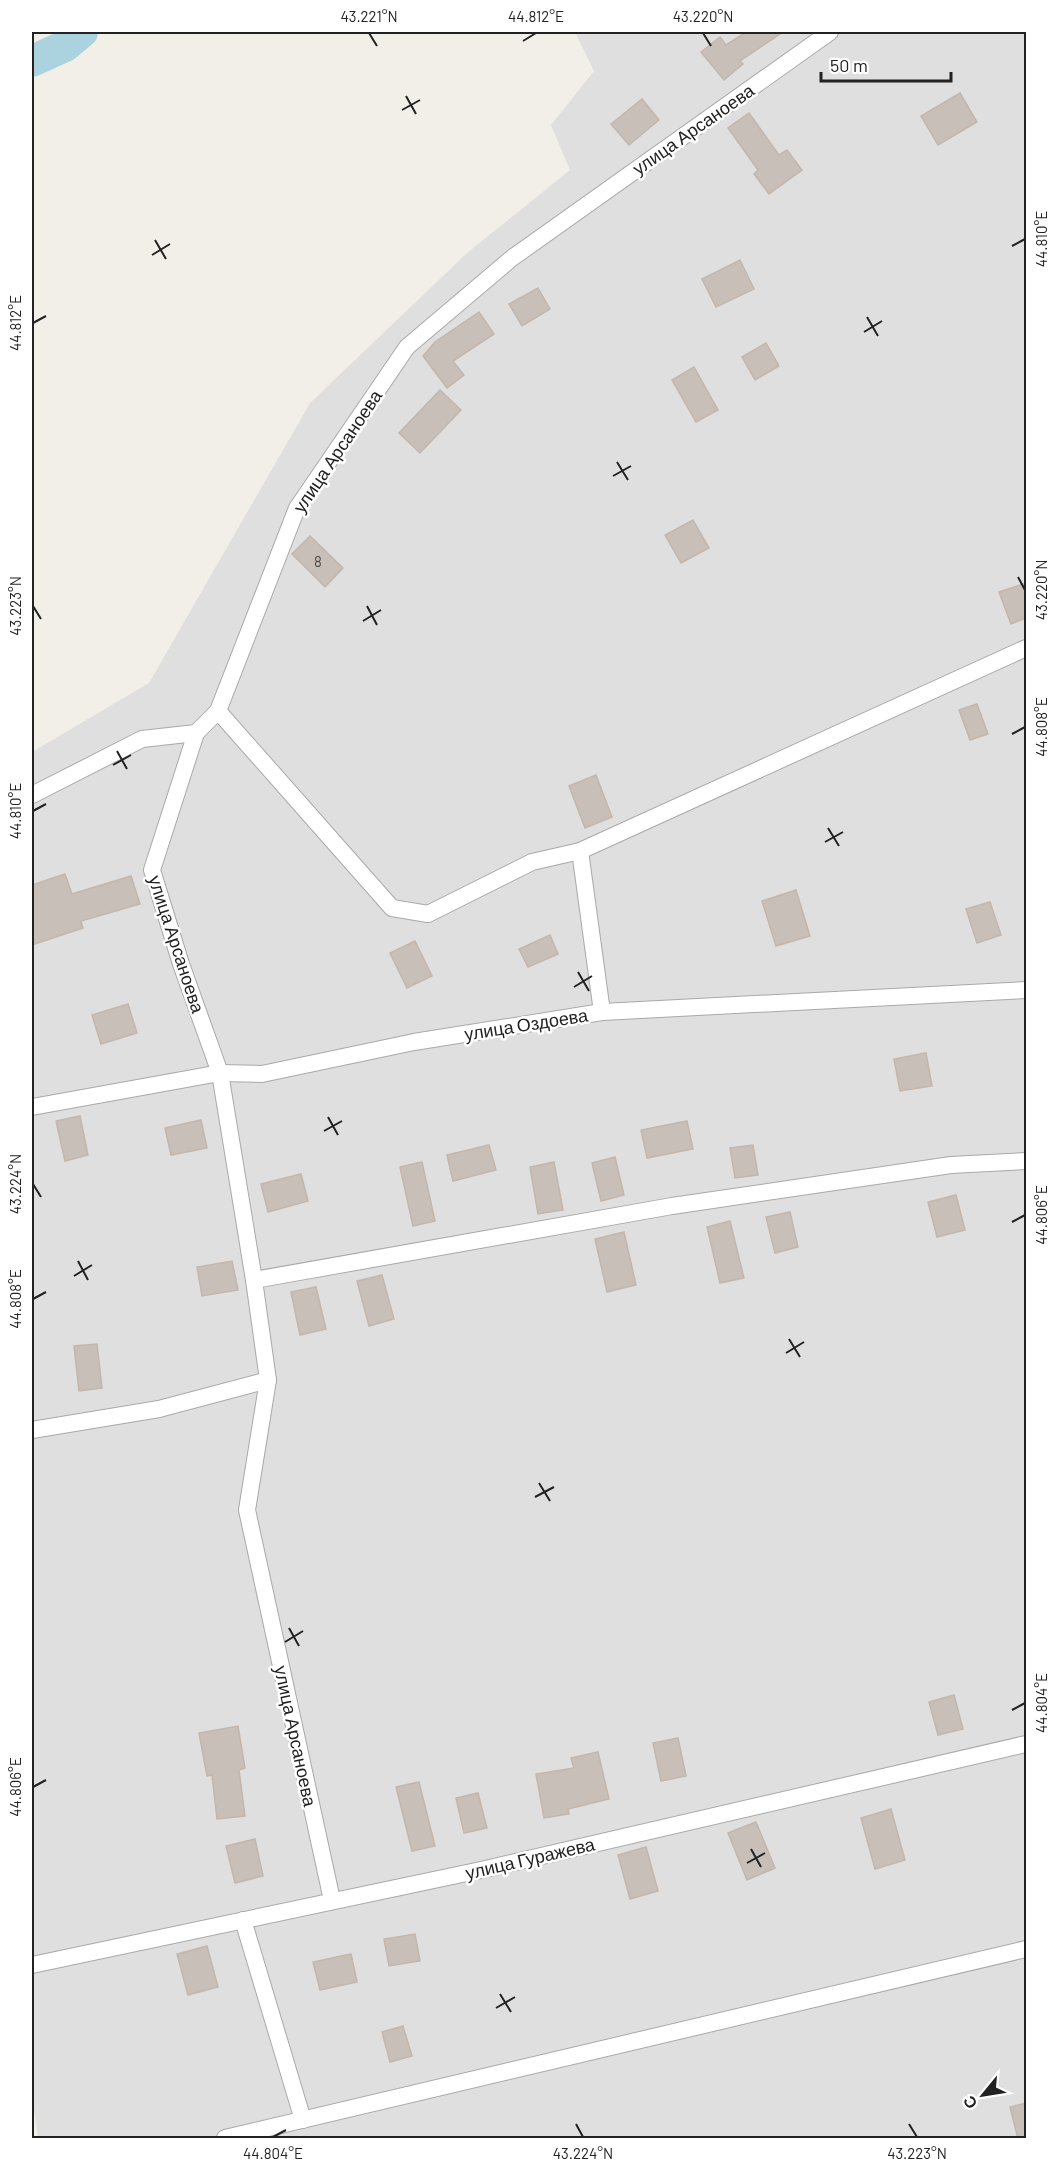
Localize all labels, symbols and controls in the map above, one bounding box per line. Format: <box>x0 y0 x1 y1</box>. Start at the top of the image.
text: 43.221°N <box>340 7 398 25</box>
text: 44.812°E <box>508 7 564 25</box>
text: 43.220°N <box>673 7 733 25</box>
scale bar <box>821 45 952 83</box>
text: 50 m <box>830 54 868 76</box>
street label: улица Арсаноева <box>628 78 759 179</box>
text: 44.810°E <box>1032 211 1050 267</box>
text: 44.812°E <box>6 295 24 351</box>
street label: улица Арсаноева <box>288 385 387 517</box>
house number: 8 <box>314 552 322 570</box>
text: 43.220°N <box>1032 560 1050 620</box>
text: 43.223°N <box>6 576 24 636</box>
text: 44.808°E <box>1032 697 1050 757</box>
text: 44.810°E <box>6 783 24 839</box>
street label: улица Арсаноева <box>144 872 210 1017</box>
street label: улица Оздоева <box>463 1003 590 1045</box>
text: 43.224°N <box>6 1154 24 1214</box>
text: 44.806°E <box>1032 1185 1050 1245</box>
text: 44.808°E <box>6 1269 24 1329</box>
street label: улица Арсаноева <box>270 1664 322 1809</box>
text: 44.804°E <box>1032 1673 1050 1733</box>
text: 44.806°E <box>6 1757 24 1817</box>
street label: улица Гуражева <box>463 1832 598 1884</box>
north arrow <box>953 2065 1013 2125</box>
text: С <box>958 2093 981 2113</box>
text: 44.804°E <box>243 2144 303 2162</box>
text: 43.224°N <box>553 2144 613 2162</box>
text: 43.223°N <box>887 2144 947 2162</box>

